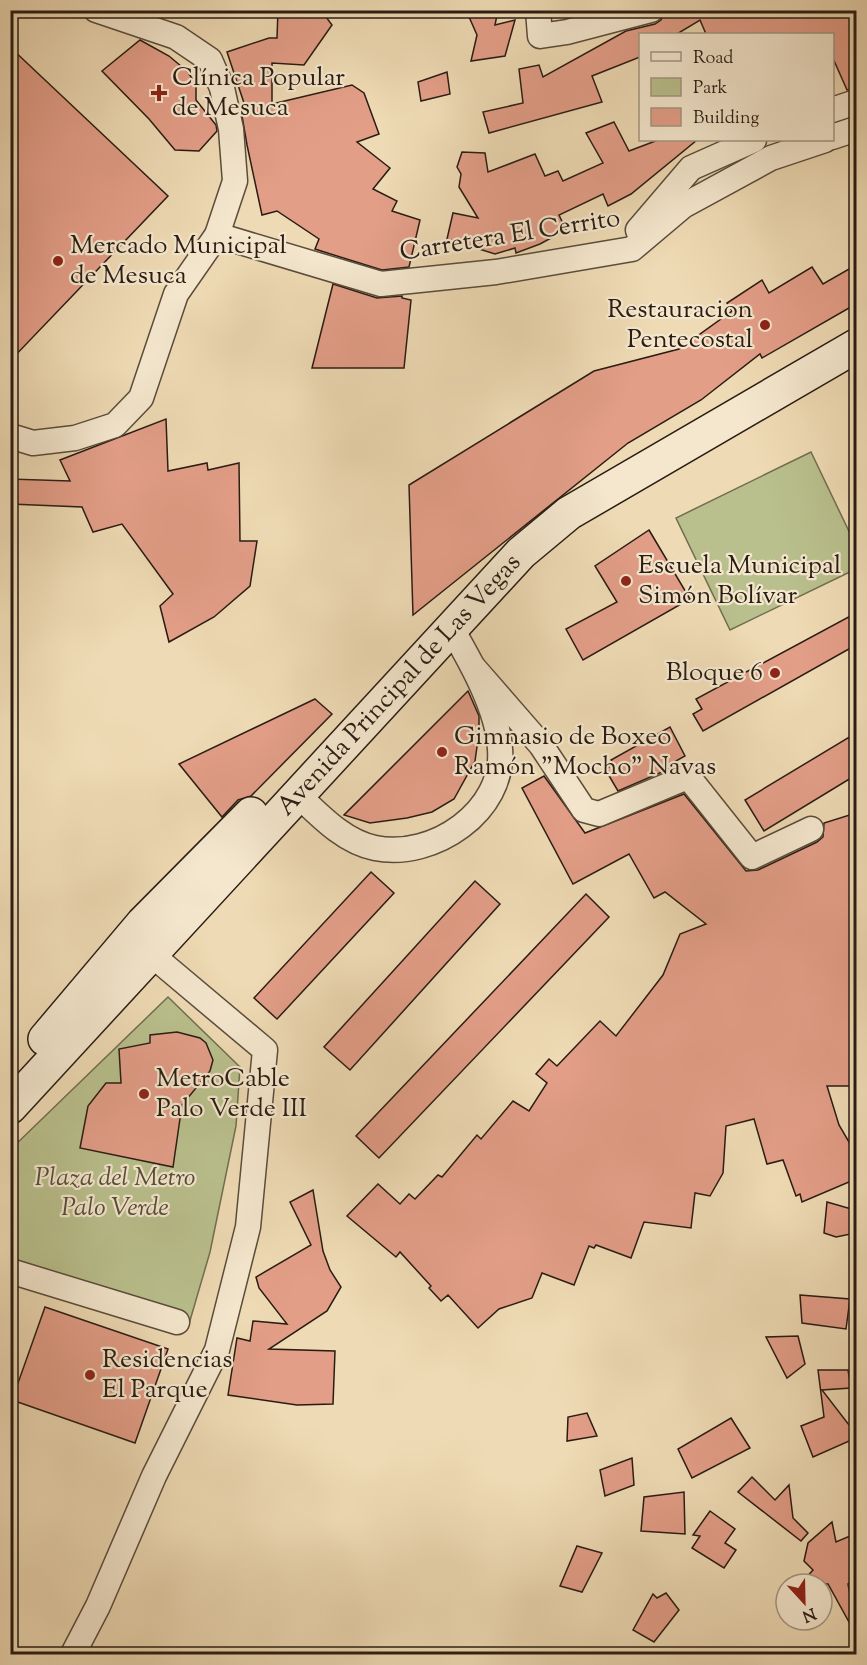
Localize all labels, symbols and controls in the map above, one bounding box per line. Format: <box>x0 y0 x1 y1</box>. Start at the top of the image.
legend <box>639 33 834 141</box>
text: Road <box>693 46 733 72</box>
place label: Clínica Popular de Mesuca <box>172 60 345 127</box>
text: Park <box>693 76 728 102</box>
marker: Clínica Popular de Mesuca <box>150 84 168 102</box>
text: Building <box>693 106 759 132</box>
street label: Carretera El Cerrito <box>397 200 623 272</box>
place label: Mercado Municipal de Mesuca <box>70 228 287 295</box>
marker: Mercado Municipal de Mesuca <box>51 254 65 268</box>
place label: Restauracion Pentecostal <box>607 292 753 359</box>
marker: Restauracion Pentecostal <box>758 318 772 332</box>
street label: Avenida Principal de Las Vegas <box>268 546 530 825</box>
place label: Escuela Municipal Simón Bolívar <box>638 548 841 615</box>
marker: Escuela Municipal Simón Bolívar <box>619 574 633 588</box>
place label: Bloque 6 <box>666 655 763 692</box>
marker: Bloque 6 <box>768 666 782 680</box>
place label: Gimnasio de Boxeo Ramón "Mocho" Navas <box>454 719 716 786</box>
marker: Gimnasio de Boxeo Ramón "Mocho" Navas <box>435 745 449 759</box>
place label: MetroCable Palo Verde III <box>156 1061 307 1128</box>
marker: MetroCable Palo Verde III <box>137 1087 151 1101</box>
park label: Plaza del Metro Palo Verde <box>35 1160 195 1227</box>
place label: Residencias El Parque <box>102 1342 233 1409</box>
marker: Residencias El Parque <box>83 1368 97 1382</box>
north arrow <box>774 1572 834 1632</box>
text: N <box>798 1601 819 1627</box>

